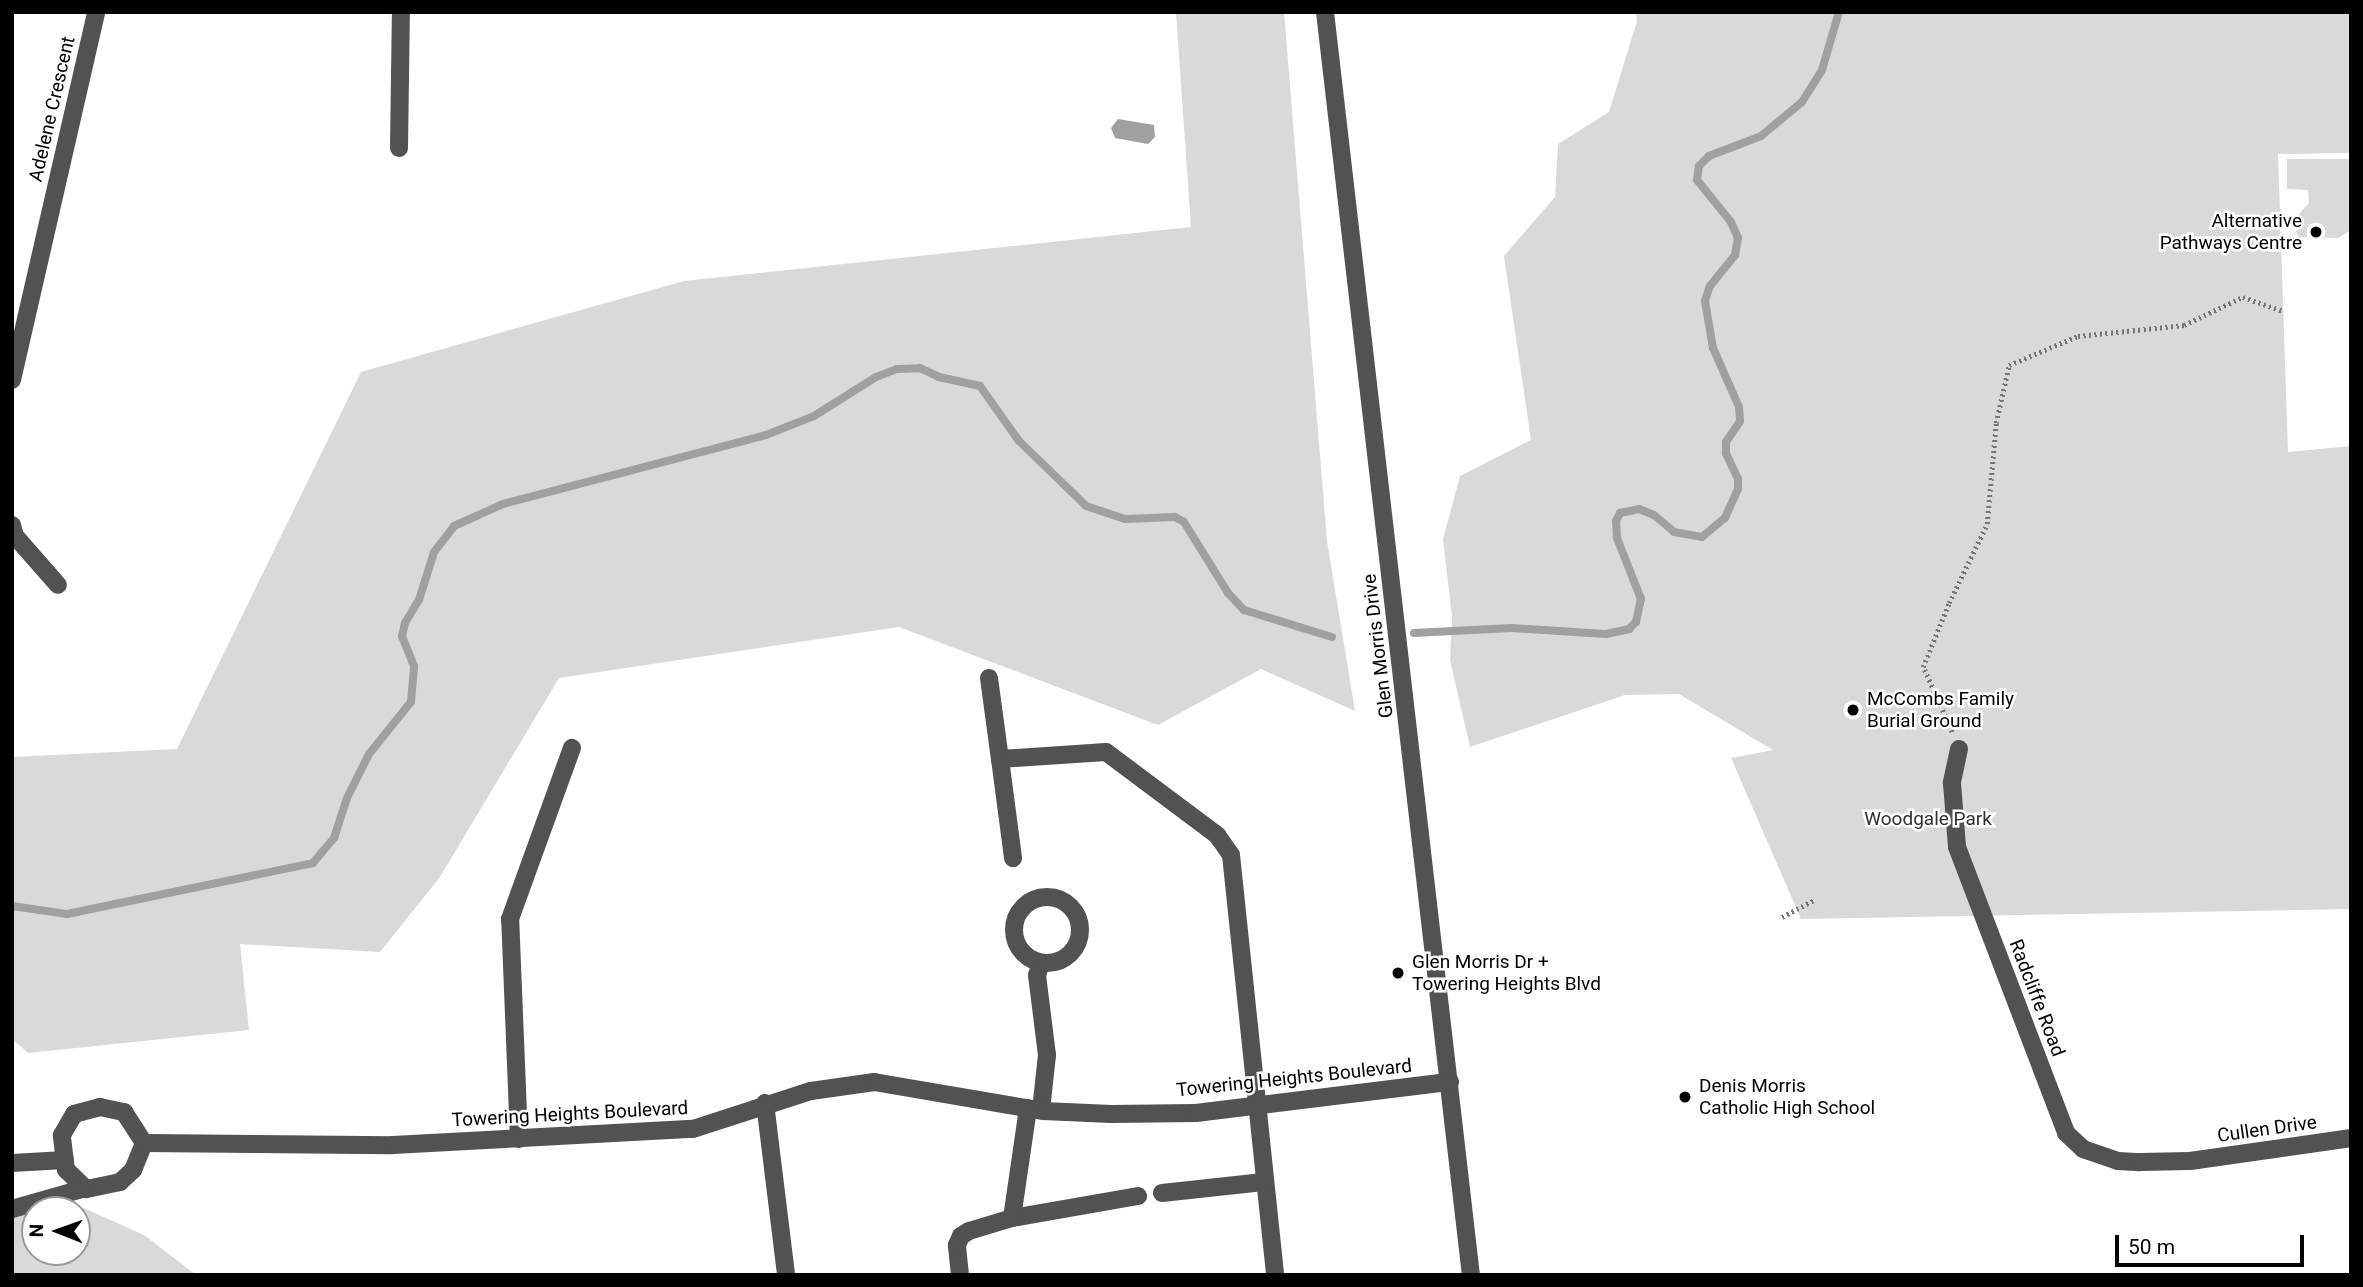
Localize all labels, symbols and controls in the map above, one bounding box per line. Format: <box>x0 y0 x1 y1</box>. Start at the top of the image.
street label: Adelene Crescent <box>24 34 80 184</box>
place label: Alternative Pathways Centre <box>2160 210 2302 254</box>
marker: Alternative Pathways Centre <box>2308 224 2324 240</box>
street label: Glen Morris Drive <box>1358 573 1398 719</box>
place label: McCombs Family Burial Ground <box>1867 688 2014 732</box>
marker: McCombs Family Burial Ground <box>1845 702 1861 718</box>
park label: Woodgale Park <box>1864 808 1992 830</box>
street label: Radcliffe Road <box>2004 936 2070 1060</box>
place label: Glen Morris Dr + Towering Heights Blvd <box>1412 951 1601 995</box>
marker: Glen Morris Dr + Towering Heights Blvd <box>1390 965 1406 981</box>
street label: Towering Heights Boulevard <box>1175 1054 1413 1102</box>
place label: Denis Morris Catholic High School <box>1699 1075 1875 1119</box>
marker: Denis Morris Catholic High School <box>1677 1089 1693 1105</box>
street label: Towering Heights Boulevard <box>451 1096 689 1132</box>
street label: Cullen Drive <box>2216 1111 2318 1147</box>
north arrow <box>21 1196 91 1266</box>
scale bar <box>2118 1220 2307 1264</box>
text: N <box>25 1224 48 1238</box>
text: 50 m <box>2128 1235 2175 1259</box>

